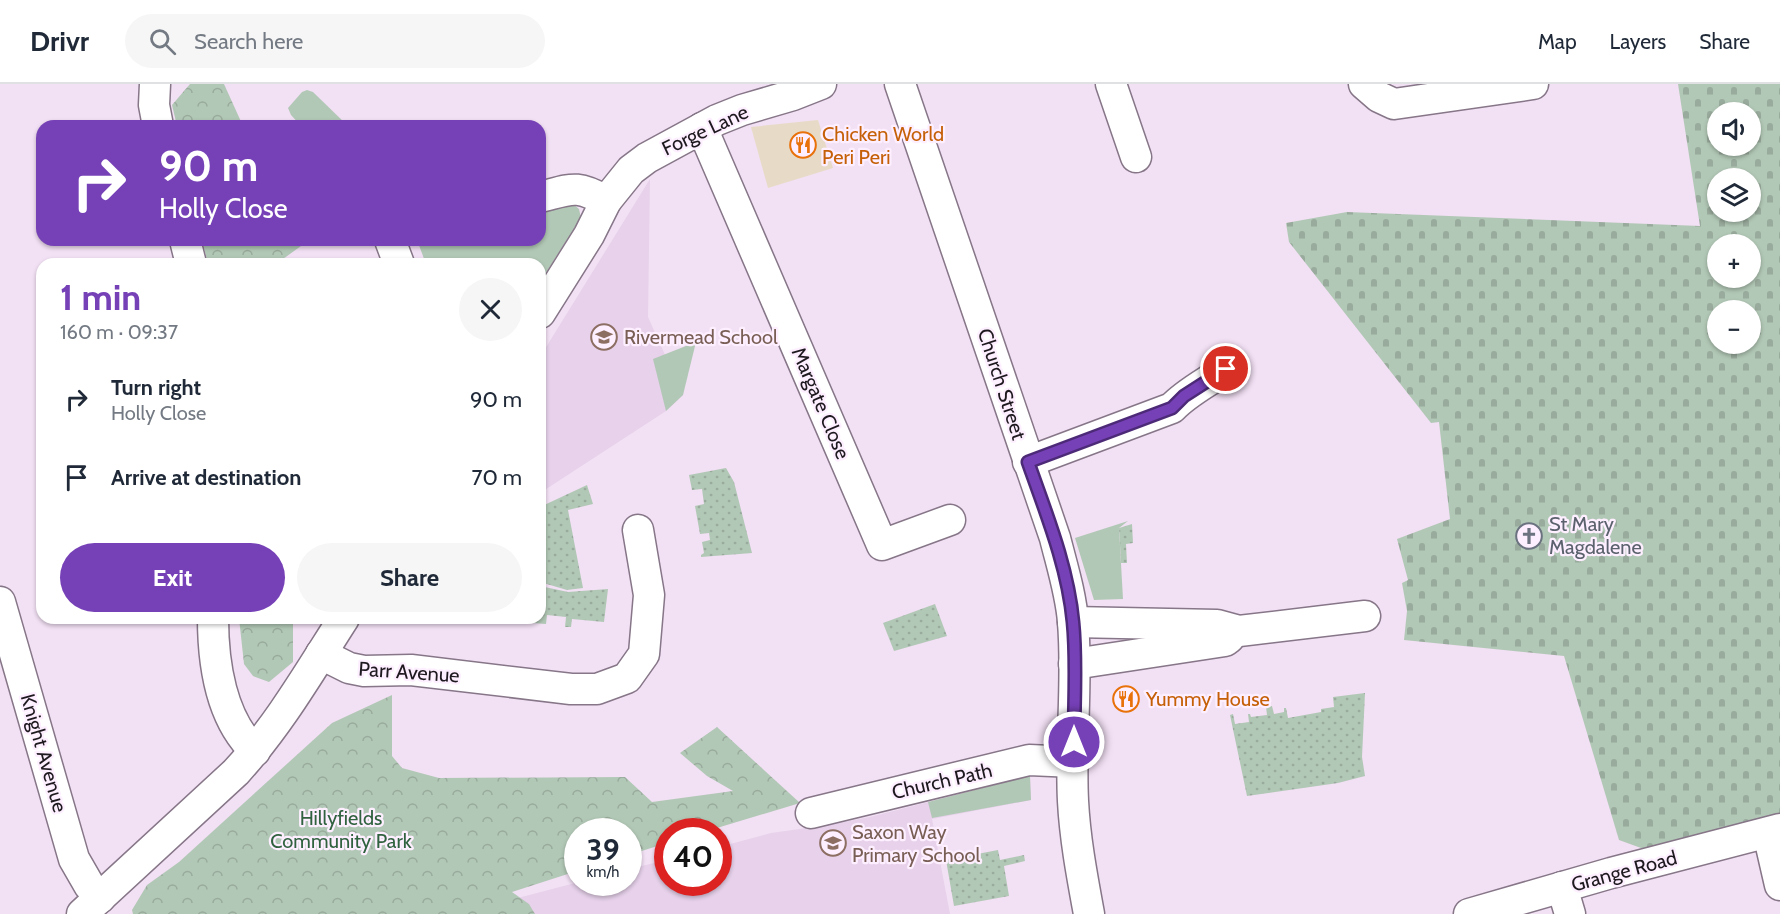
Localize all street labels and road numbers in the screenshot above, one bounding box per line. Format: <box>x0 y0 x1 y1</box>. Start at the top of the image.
street label: Forge Lane <box>658 100 752 160</box>
street label: Church Street <box>973 325 1031 443</box>
street label: Margate Close <box>787 343 855 463</box>
street label: Parr Avenue <box>358 656 460 688</box>
street label: Knight Avenue <box>16 691 72 815</box>
street label: Church Path <box>889 758 995 804</box>
street label: Grange Road <box>1569 845 1679 897</box>

